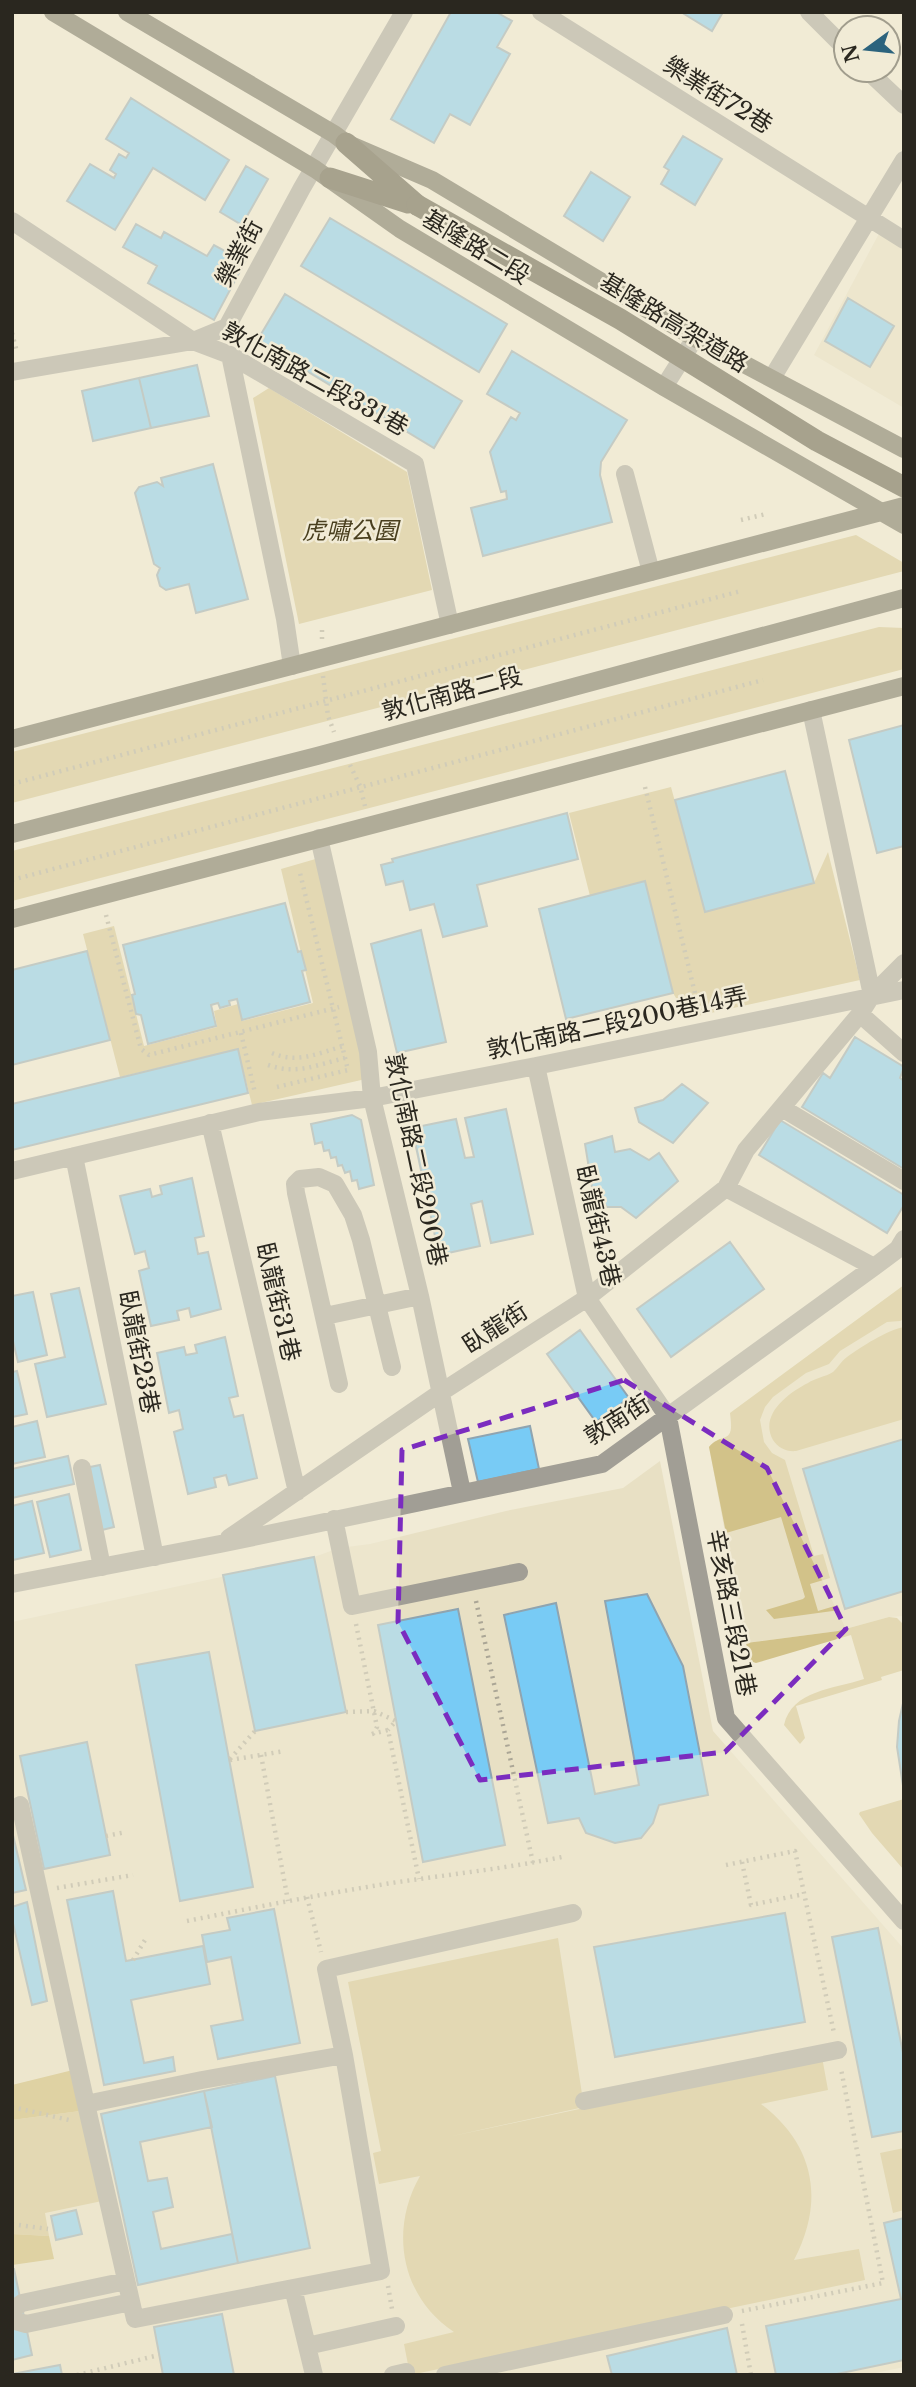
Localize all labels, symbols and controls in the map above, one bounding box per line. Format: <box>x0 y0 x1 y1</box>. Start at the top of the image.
north arrow <box>832 14 902 84</box>
text: N <box>838 42 864 65</box>
street label: 樂業街72巷 <box>658 50 778 139</box>
street label: 基隆路二段 <box>417 203 535 290</box>
street label: 樂業街 <box>209 214 268 291</box>
street label: 基隆路高架道路 <box>595 267 754 378</box>
street label: 敦化南路二段331巷 <box>217 315 413 442</box>
park label: 虎嘯公園 <box>302 516 401 545</box>
street label: 敦化南路二段 <box>379 661 525 726</box>
street label: 敦化南路二段200巷14弄 <box>484 981 750 1064</box>
street label: 敦化南路二段200巷 <box>380 1051 453 1269</box>
street label: 臥龍街43巷 <box>570 1162 627 1290</box>
street label: 臥龍街31巷 <box>251 1239 306 1364</box>
street label: 臥龍街23巷 <box>113 1288 166 1416</box>
street label: 臥龍街 <box>457 1296 533 1359</box>
street label: 敦南街 <box>579 1388 655 1451</box>
street label: 辛亥路三段21巷 <box>701 1527 762 1699</box>

